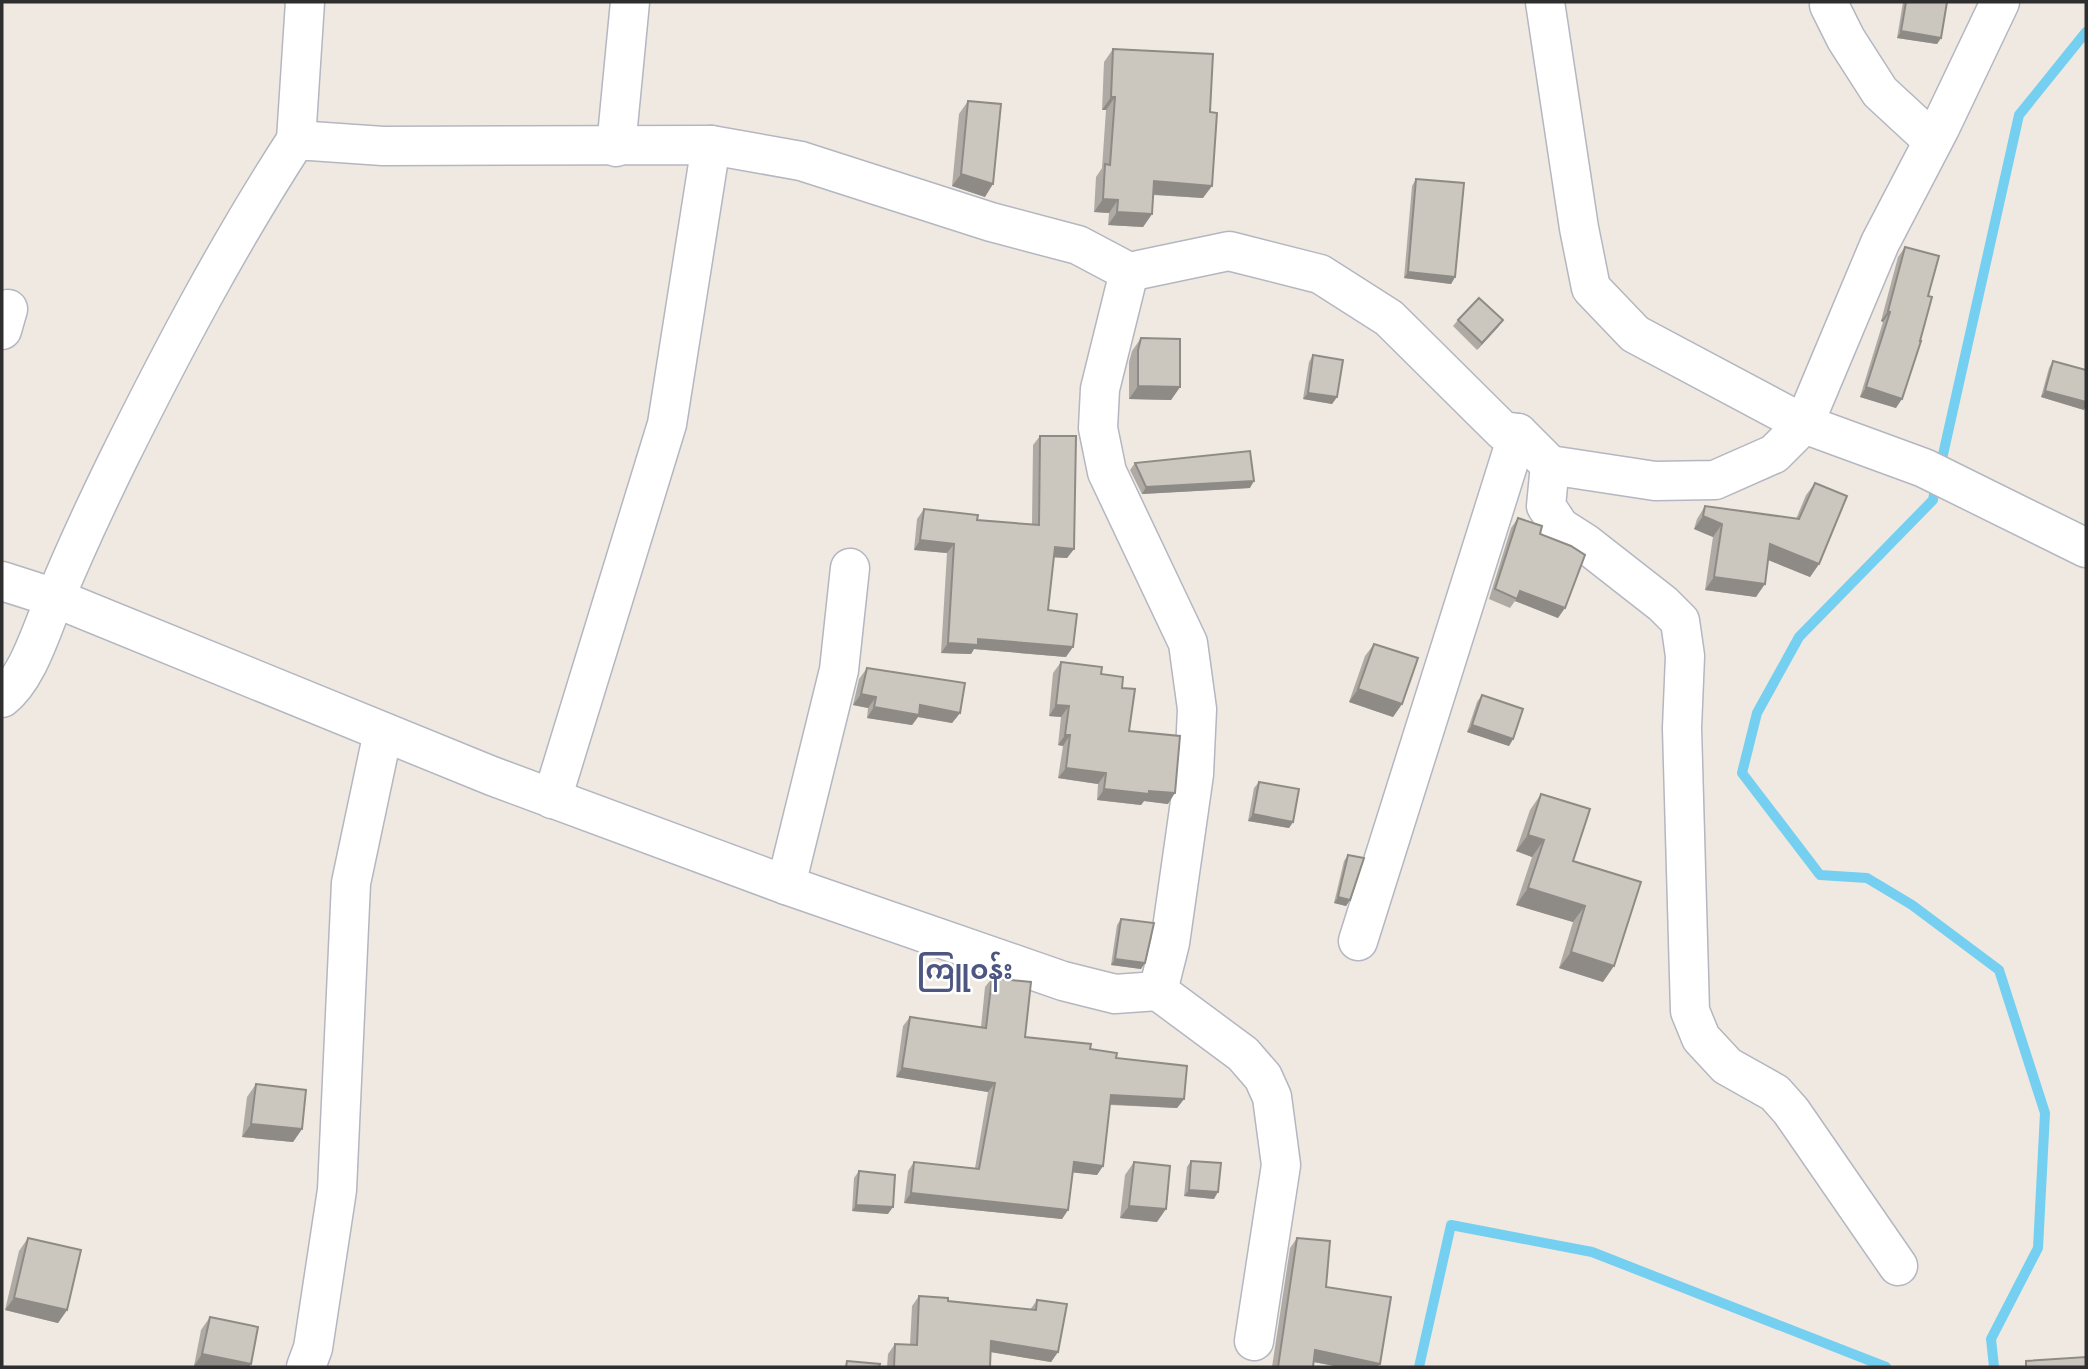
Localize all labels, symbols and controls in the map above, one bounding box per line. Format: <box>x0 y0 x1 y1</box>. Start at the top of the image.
district label: ကြူဝန်း <box>917 951 1013 992</box>

